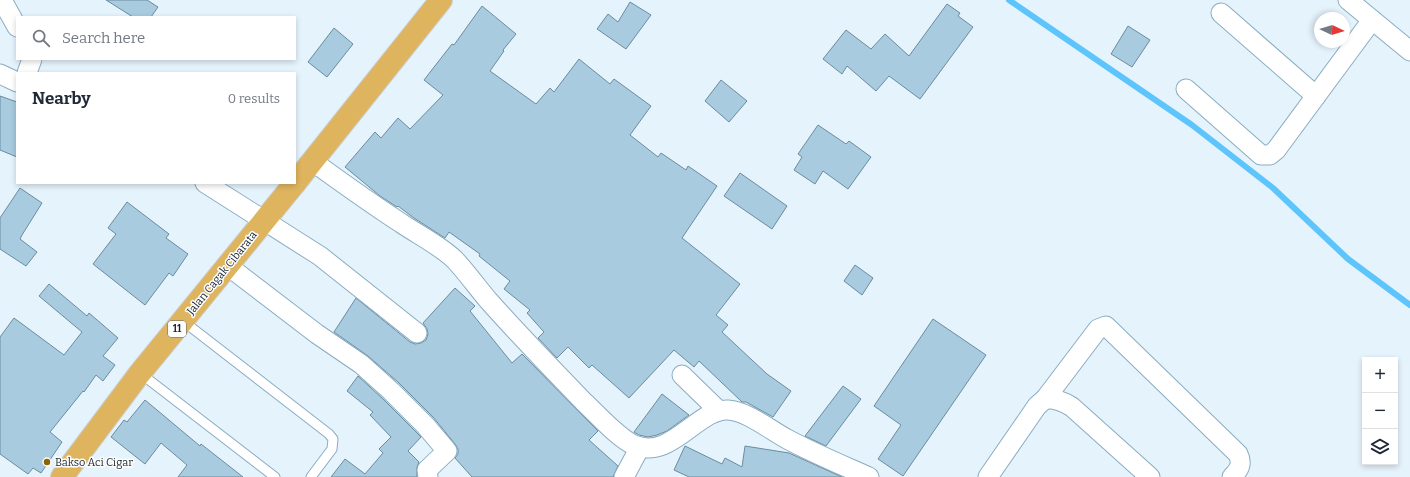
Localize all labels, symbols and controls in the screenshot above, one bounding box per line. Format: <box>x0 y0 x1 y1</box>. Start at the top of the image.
north arrow <box>1314 12 1350 48</box>
search box <box>16 16 296 60</box>
icon: search <box>30 27 52 49</box>
text: Search here <box>62 29 145 47</box>
text: Nearby <box>32 88 91 109</box>
text: 0 results <box>228 91 280 106</box>
street label: Jalan Cagak Cibarata <box>184 229 260 318</box>
road number: 11 <box>168 321 186 337</box>
map controls <box>1362 357 1398 465</box>
button: + <box>1362 357 1398 393</box>
button: − <box>1362 393 1398 429</box>
button: layers <box>1362 429 1398 465</box>
place label: Bakso Aci Cigar <box>55 456 133 469</box>
marker: Bakso Aci Cigar <box>42 457 52 467</box>

